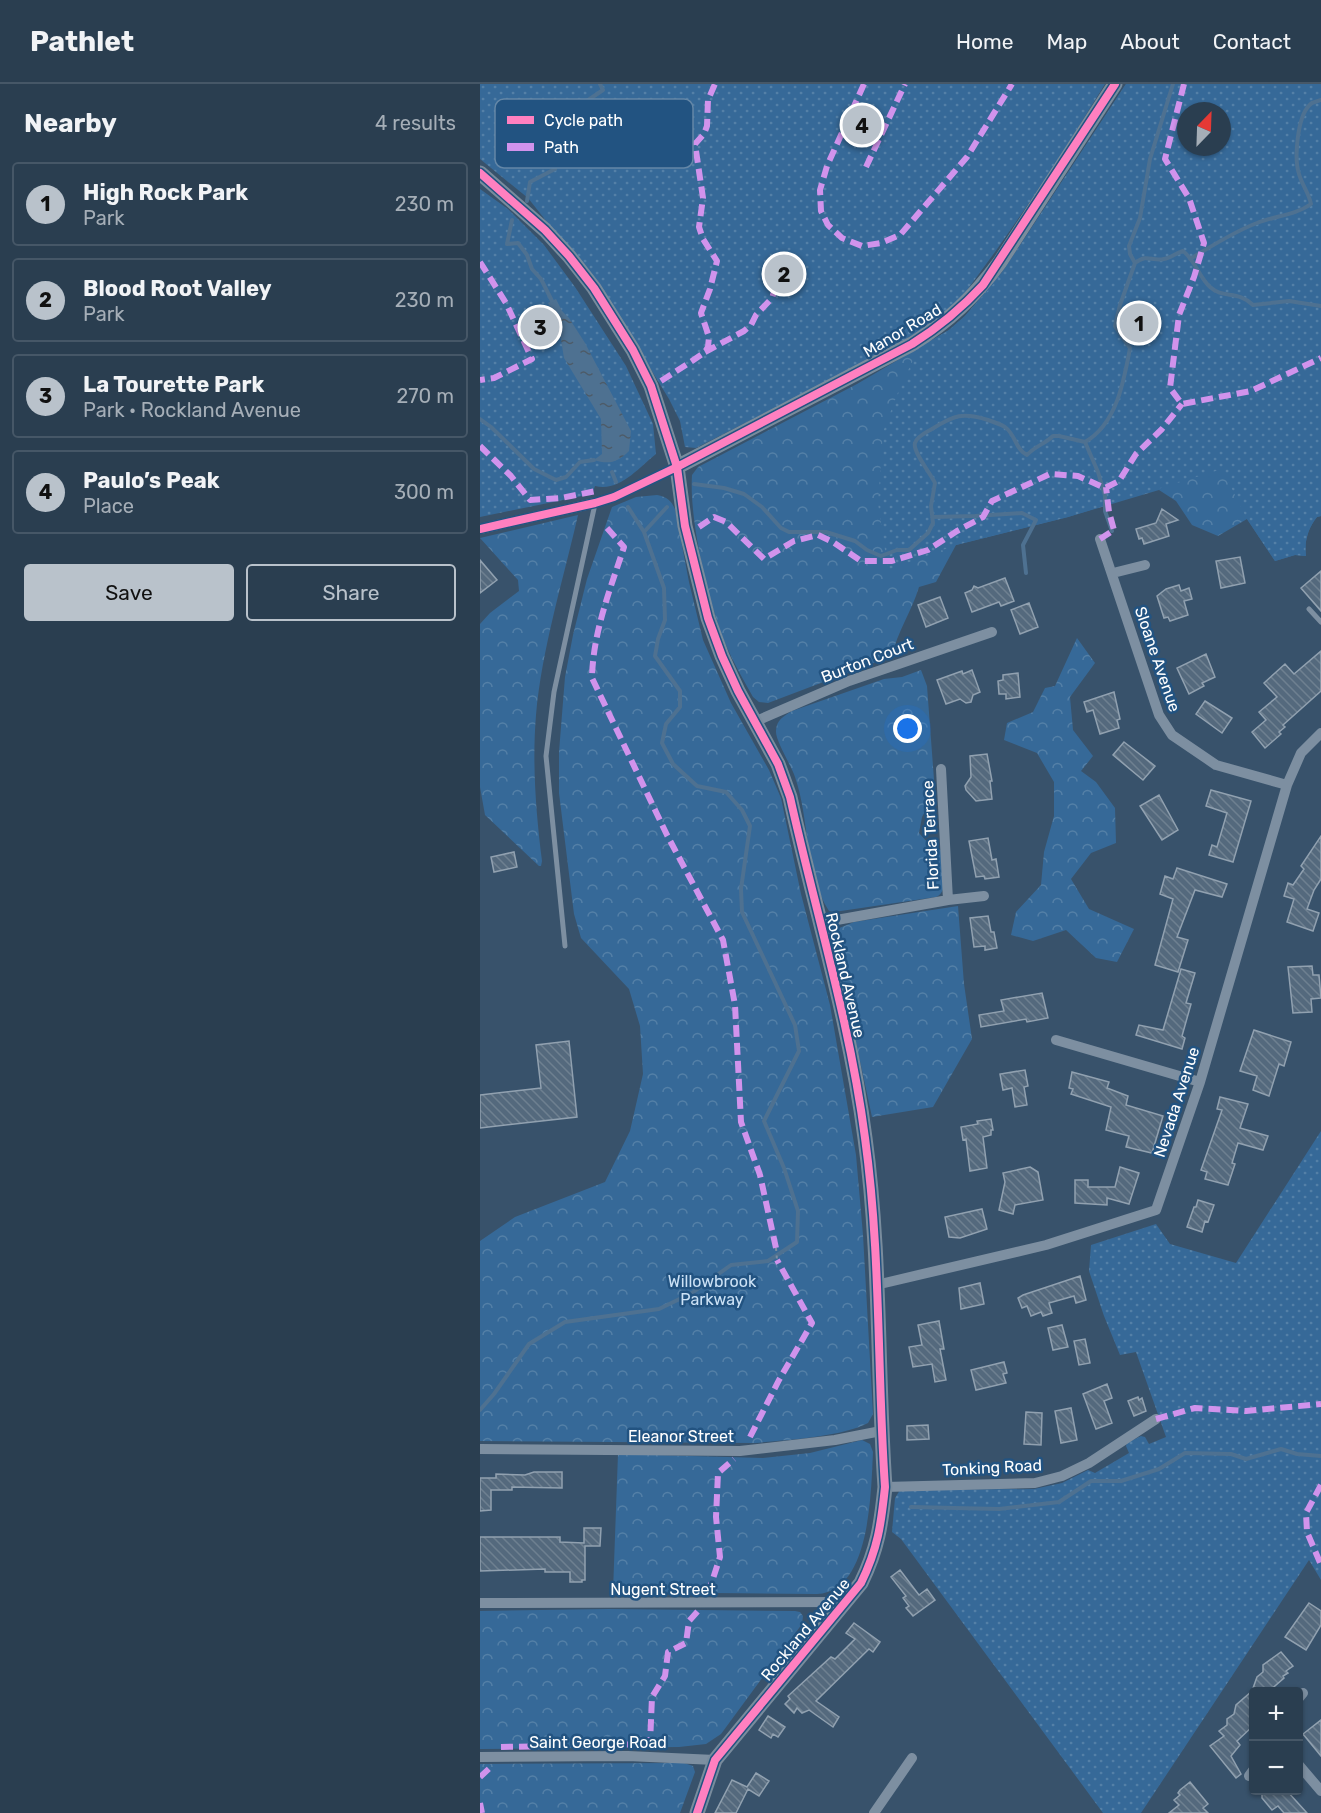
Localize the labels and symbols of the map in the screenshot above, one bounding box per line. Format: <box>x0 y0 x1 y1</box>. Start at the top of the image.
legend <box>495 99 693 168</box>
pin: 4 <box>842 102 881 147</box>
north arrow <box>1177 102 1231 156</box>
text: Cycle path <box>544 111 623 130</box>
text: Path <box>544 138 579 157</box>
pin: 2 <box>764 252 804 297</box>
street label: Manor Road <box>860 300 945 361</box>
pin: 1 <box>1120 300 1158 346</box>
pin: 3 <box>520 304 560 350</box>
street label: Sloane Avenue <box>1131 604 1184 714</box>
street label: Burton Court <box>818 634 916 687</box>
your location <box>893 714 922 743</box>
street label: Florida Terrace <box>918 780 943 890</box>
street label: Rockland Avenue <box>822 911 869 1040</box>
street label: Nevada Avenue <box>1150 1044 1203 1160</box>
park label: Willowbrook Parkway <box>668 1272 757 1309</box>
street label: Eleanor Street <box>628 1427 734 1446</box>
street label: Tonking Road <box>942 1455 1042 1480</box>
street label: Rockland Avenue <box>757 1574 854 1685</box>
street label: Nugent Street <box>610 1580 716 1599</box>
street label: Saint George Road <box>529 1733 667 1752</box>

